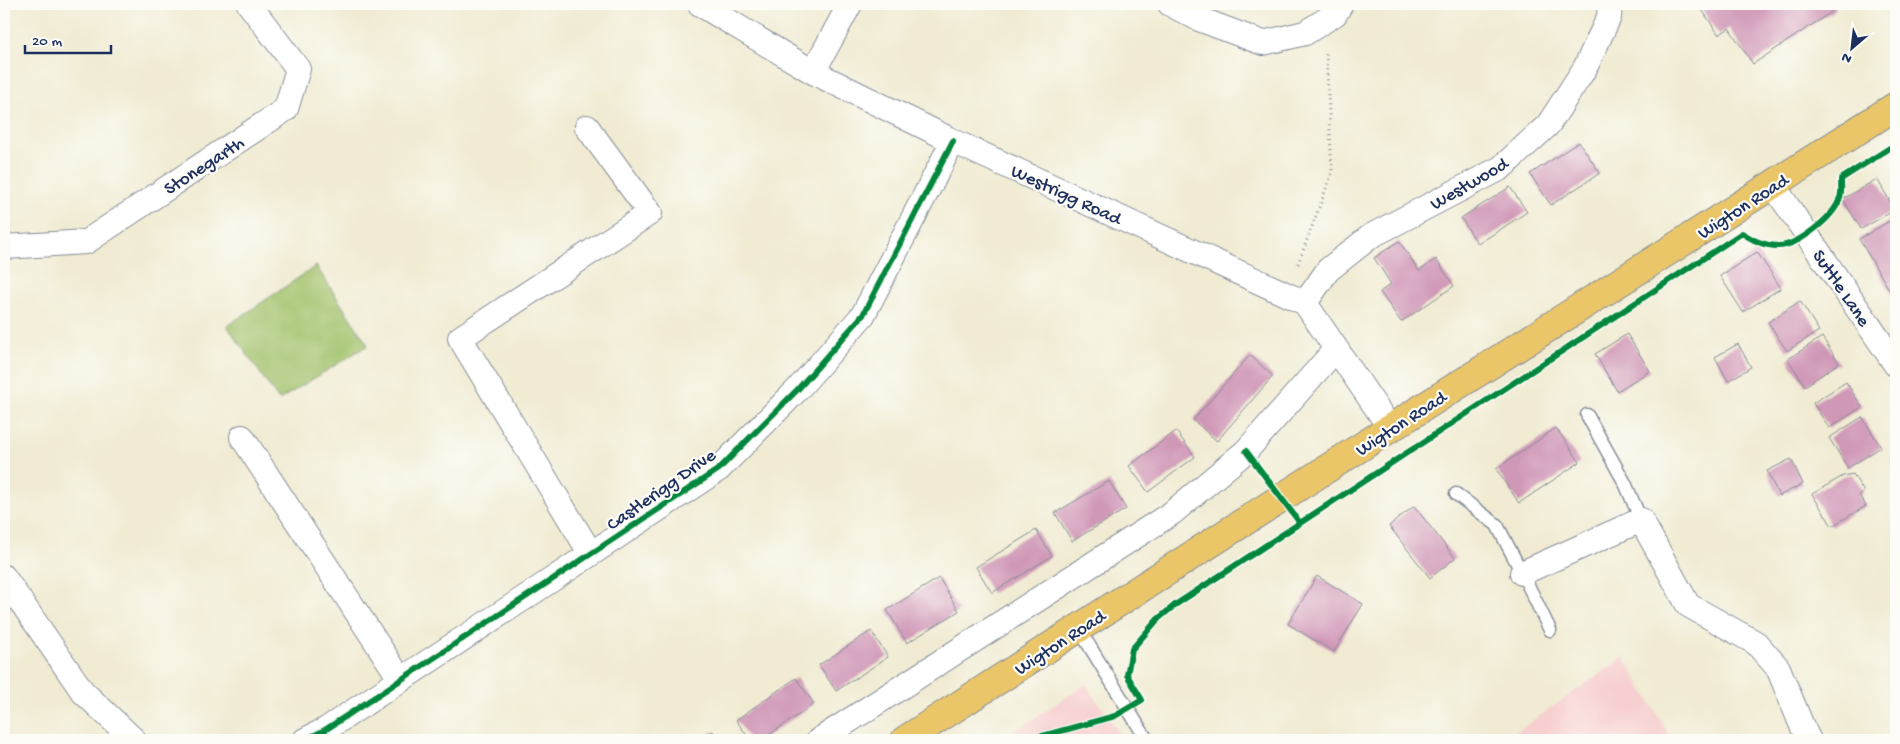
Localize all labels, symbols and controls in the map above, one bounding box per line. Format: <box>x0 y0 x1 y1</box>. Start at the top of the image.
scale bar <box>25 22 111 54</box>
north arrow <box>1828 22 1878 72</box>
text: 20 m <box>32 33 62 51</box>
text: N <box>1839 48 1855 67</box>
street label: Stonegarth <box>160 132 249 201</box>
street label: Westwood <box>1427 153 1514 217</box>
street label: Westrigg Road <box>1007 161 1126 233</box>
street label: Wigton Road <box>1694 169 1795 246</box>
street label: Suttle Lane <box>1806 246 1874 332</box>
street label: Wigton Road <box>1352 386 1453 463</box>
street label: Castlerigg Drive <box>603 445 721 537</box>
street label: Wigton Road <box>1011 605 1112 682</box>

